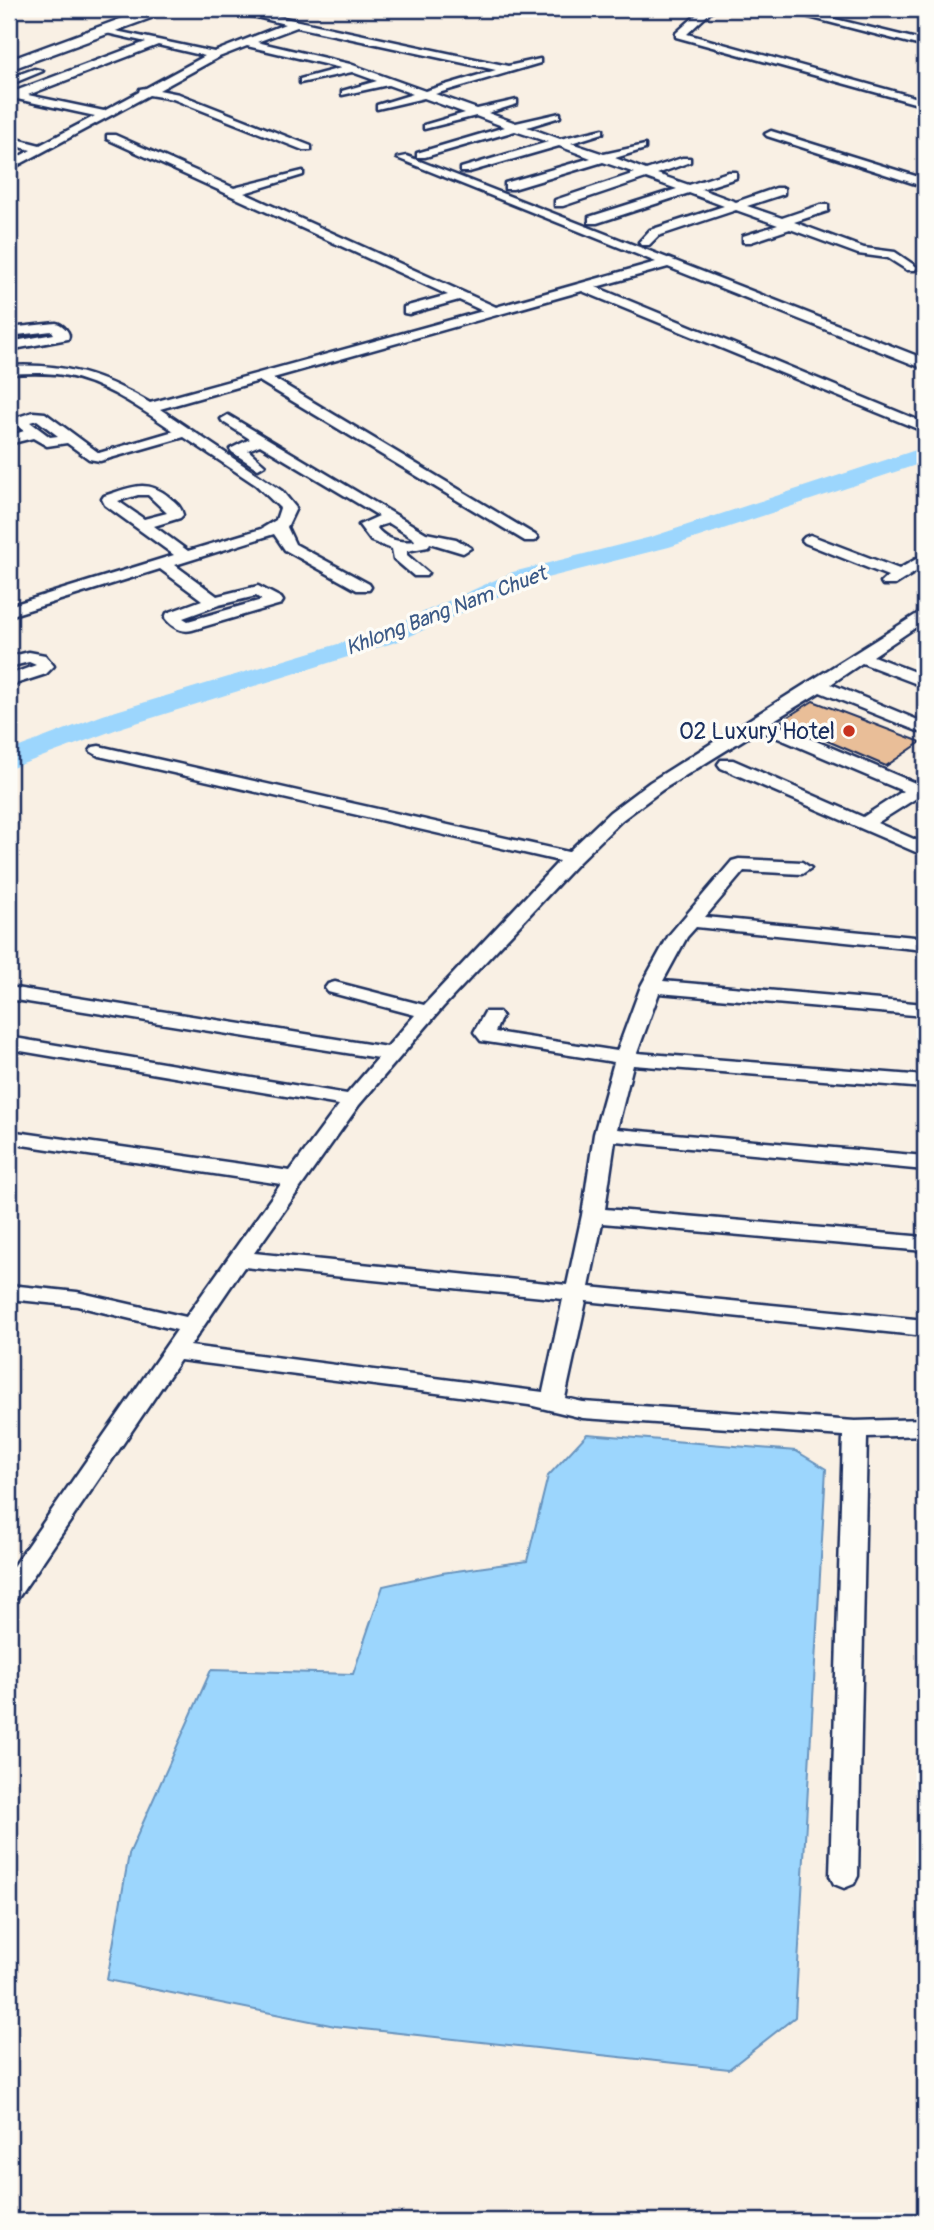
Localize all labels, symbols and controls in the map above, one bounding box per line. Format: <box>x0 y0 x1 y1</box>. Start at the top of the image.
water label: Khlong Bang Nam Chuet <box>342 559 553 662</box>
place label: O2 Luxury Hotel <box>679 717 835 746</box>
marker: O2 Luxury Hotel <box>841 723 857 739</box>

